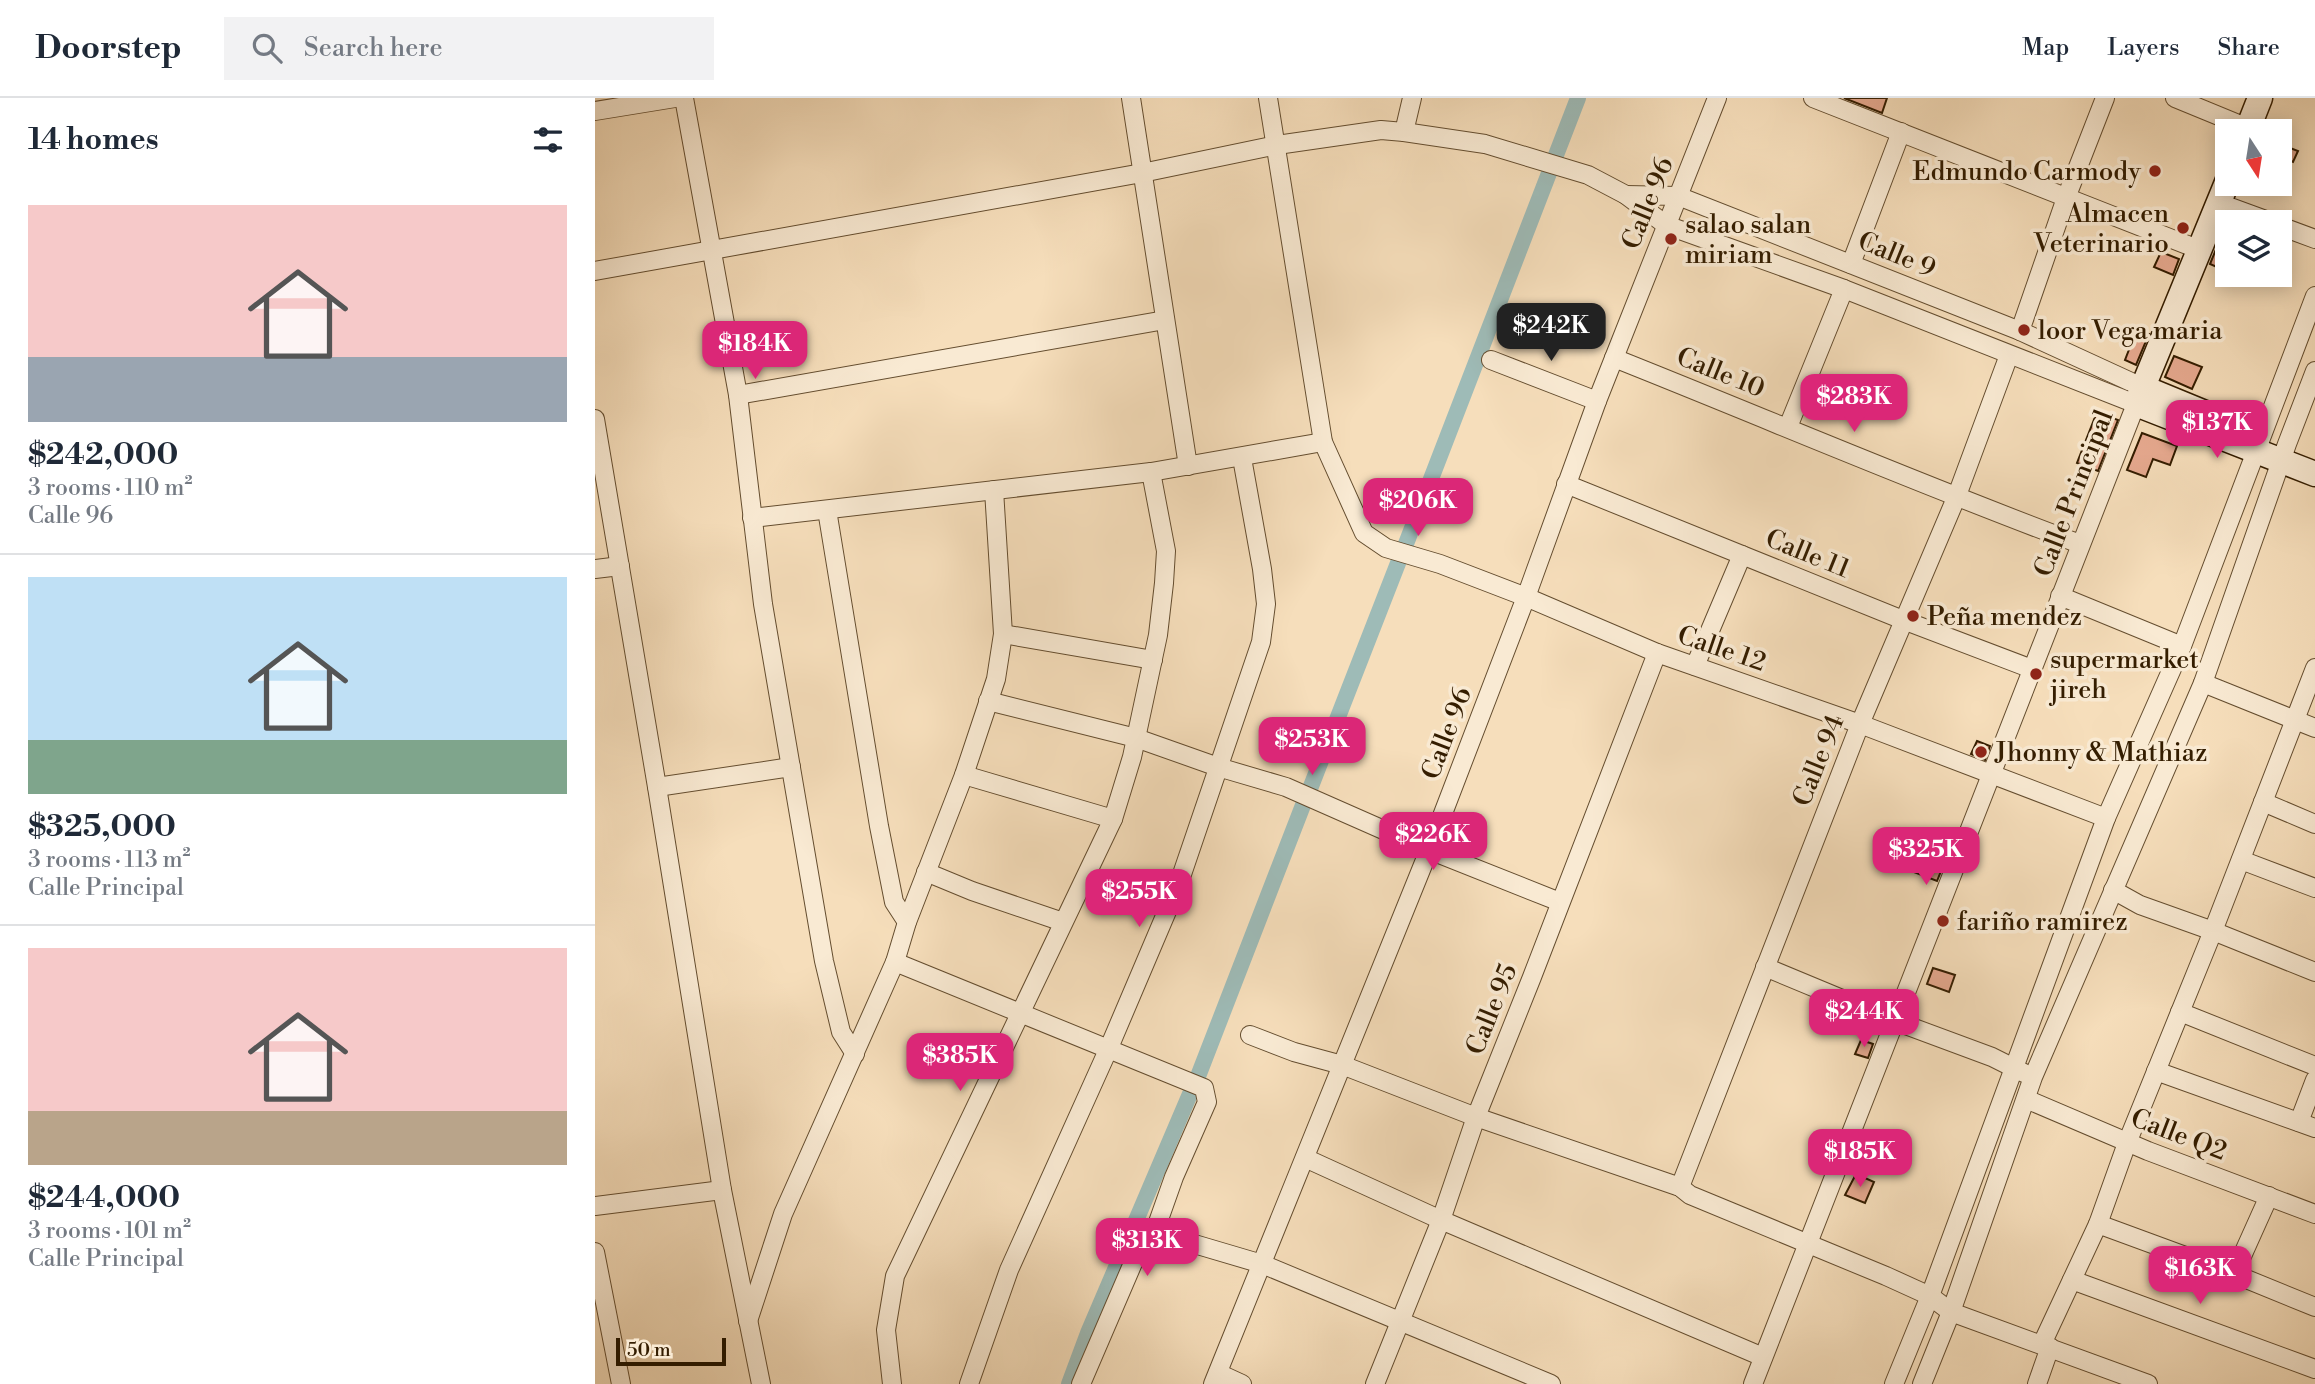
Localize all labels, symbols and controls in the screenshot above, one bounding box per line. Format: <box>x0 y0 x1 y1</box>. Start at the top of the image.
search box <box>224 17 714 80</box>
text: Doorstep <box>35 28 182 69</box>
icon: search <box>248 29 286 67</box>
text: Search here <box>304 32 443 64</box>
text: Map <box>2022 33 2069 63</box>
text: Layers <box>2107 33 2179 63</box>
text: Share <box>2217 33 2280 63</box>
north arrow <box>2215 119 2293 196</box>
map controls <box>2215 119 2292 287</box>
text: 14 homes <box>28 121 159 159</box>
icon: filters <box>529 121 567 159</box>
street label: Calle 96 <box>1615 153 1681 254</box>
place label: Edmundo Carmody <box>1913 156 2141 188</box>
marker: Edmundo Carmody <box>2147 163 2163 179</box>
place label: Almacen Veterinario <box>2032 198 2169 260</box>
place label: salao salan miriam <box>1685 209 1811 271</box>
button: layers <box>2215 210 2292 287</box>
marker: Almacen Veterinario <box>2175 220 2191 236</box>
street label: Calle 9 <box>1853 225 1940 285</box>
marker: salao salan miriam <box>1663 231 1679 247</box>
icon: home <box>235 251 361 377</box>
pin: $242K <box>1502 303 1600 363</box>
text: $242K <box>1513 312 1589 340</box>
place label: loor Vega maria <box>2038 315 2223 347</box>
pin: $184K <box>706 322 804 381</box>
marker: loor Vega maria <box>2016 322 2032 338</box>
text: $184K <box>718 330 792 358</box>
street label: Calle 10 <box>1672 341 1770 405</box>
pin: $283K <box>1805 374 1903 434</box>
text: $283K <box>1816 383 1892 411</box>
pin: $137K <box>2168 400 2266 460</box>
street label: Calle Principal <box>2027 405 2121 581</box>
text: $137K <box>2182 409 2252 437</box>
text: $242,000 <box>28 436 178 474</box>
text: 3 rooms · 110 m² <box>28 474 192 502</box>
pin: $206K <box>1369 478 1467 538</box>
text: $206K <box>1379 487 1457 515</box>
text: Calle 96 <box>28 502 113 530</box>
street label: Calle 11 <box>1761 523 1854 585</box>
place label: Peña mendez <box>1927 601 2082 633</box>
marker: Peña mendez <box>1905 608 1921 624</box>
street label: Calle 12 <box>1673 619 1770 679</box>
icon: home <box>235 623 361 749</box>
place label: supermarket jireh <box>2048 644 2199 706</box>
marker: supermarket jireh <box>2028 666 2044 682</box>
street label: Calle 96 <box>1415 683 1479 784</box>
street label: Calle 94 <box>1786 710 1852 811</box>
pin: $253K <box>1263 718 1361 777</box>
text: $253K <box>1275 726 1349 754</box>
place label: Jhonny & Mathiaz <box>1994 737 2207 769</box>
marker: Jhonny & Mathiaz <box>1973 744 1989 760</box>
text: $325,000 <box>28 808 176 846</box>
pin: $226K <box>1384 812 1482 872</box>
text: $226K <box>1395 821 1471 849</box>
pin: $325K <box>1877 828 1975 887</box>
text: $325K <box>1889 836 1963 864</box>
text: 3 rooms · 113 m² <box>28 846 191 874</box>
pin: $255K <box>1090 870 1188 929</box>
text: Calle Principal <box>28 874 184 902</box>
text: $255K <box>1101 878 1177 906</box>
place label: fariño ramirez <box>1957 906 2128 938</box>
marker: fariño ramirez <box>1935 913 1951 929</box>
street label: Calle 95 <box>1459 959 1525 1059</box>
pin: $244K <box>1815 990 1913 1049</box>
icon: home <box>235 994 361 1120</box>
text: $244K <box>1825 998 1903 1026</box>
pin: $385K <box>911 1034 1009 1093</box>
text: $385K <box>922 1042 998 1070</box>
street label: Calle Q2 <box>2126 1102 2231 1168</box>
pin: $185K <box>1811 1130 1909 1189</box>
text: $185K <box>1824 1138 1896 1166</box>
text: $244,000 <box>28 1179 180 1217</box>
text: 3 rooms · 101 m² <box>28 1217 191 1245</box>
pin: $313K <box>1098 1218 1196 1278</box>
text: $313K <box>1112 1227 1182 1255</box>
text: Calle Principal <box>28 1245 184 1273</box>
pin: $163K <box>2151 1246 2249 1306</box>
text: $163K <box>2165 1255 2235 1283</box>
scale bar <box>616 1335 726 1367</box>
text: 50 m <box>627 1338 671 1362</box>

